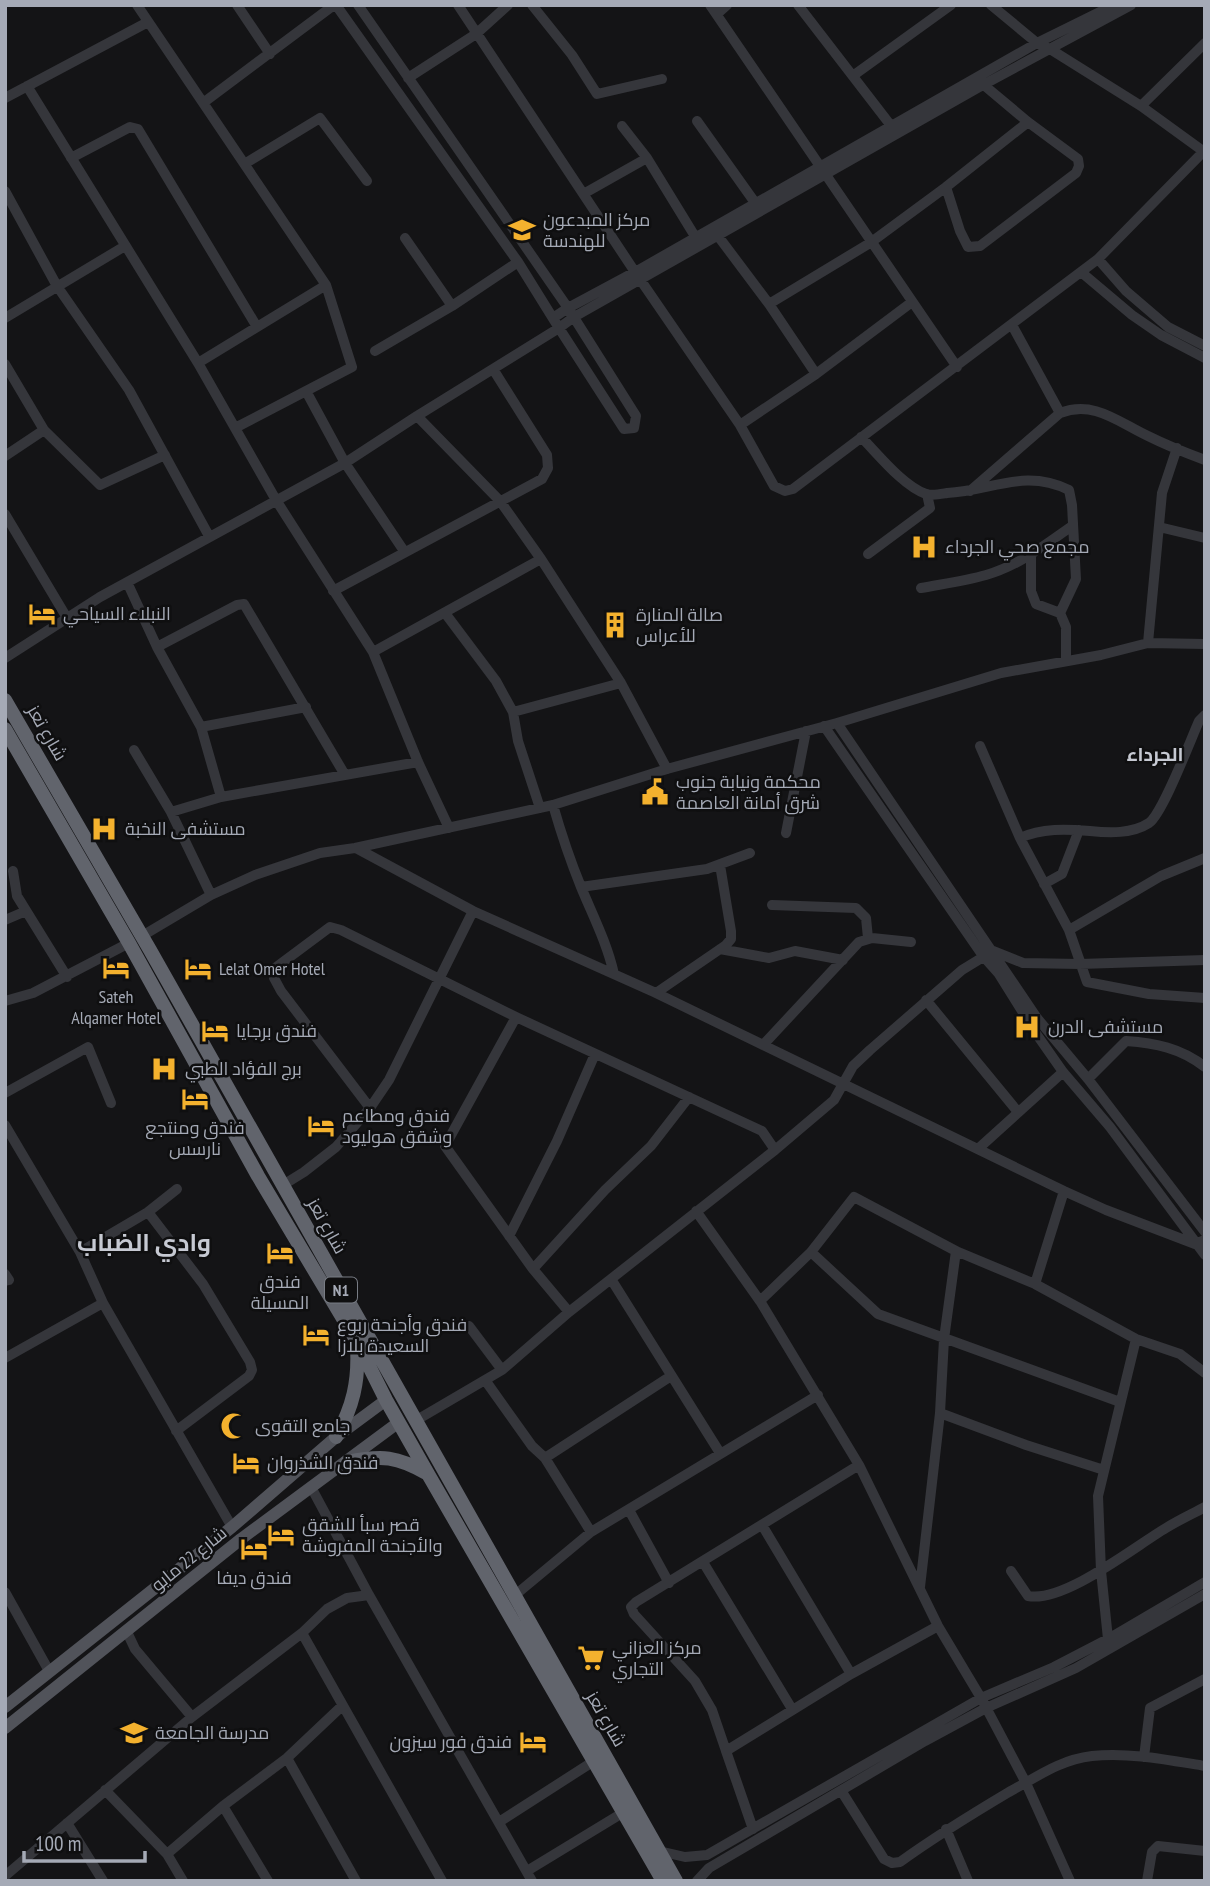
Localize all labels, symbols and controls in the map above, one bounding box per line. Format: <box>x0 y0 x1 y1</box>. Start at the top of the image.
place label: مركز المبدعون للهندسة <box>543 208 650 252</box>
school or university icon: مركز المبدعون للهندسة <box>507 215 537 245</box>
hospital icon: مجمع صحي الجرداء <box>909 532 939 562</box>
place label: مجمع صحي الجرداء <box>945 535 1089 561</box>
hotel icon: النبلاء السياحي <box>27 599 57 629</box>
place label: النبلاء السياحي <box>63 602 171 628</box>
place label: صالة المنارة للأعراس <box>636 603 723 647</box>
building icon: صالة المنارة للأعراس <box>600 610 630 640</box>
street label: شارع تعز <box>21 700 72 765</box>
district label: الجرداء <box>1126 742 1184 766</box>
place label: محكمة ونيابة جنوب شرق أمانة العاصمة <box>676 770 821 815</box>
public building icon: محكمة ونيابة جنوب شرق أمانة العاصمة <box>640 777 670 807</box>
hospital icon: مستشفى النخبة <box>89 814 119 844</box>
place label: مستشفى النخبة <box>125 817 246 840</box>
hotel icon: Sateh Alqamer Hotel <box>101 953 131 983</box>
hotel icon: Lelat Omer Hotel <box>183 954 213 984</box>
place label: Lelat Omer Hotel <box>219 957 326 980</box>
place label: Sateh Alqamer Hotel <box>71 985 162 1029</box>
hospital icon: مستشفى الدرن <box>1012 1012 1042 1042</box>
place label: مستشفى الدرن <box>1048 1015 1163 1038</box>
hotel icon: فندق برجايا <box>200 1016 230 1046</box>
place label: فندق برجايا <box>236 1019 317 1043</box>
hospital icon: برج الفؤاد الطبي <box>149 1054 179 1084</box>
place label: برج الفؤاد الطبي <box>185 1057 302 1083</box>
hotel icon: فندق ومنتجع نارسس <box>180 1084 210 1114</box>
place label: فندق ومطاعم وشقق هوليود <box>342 1104 452 1149</box>
hotel icon: فندق ومطاعم وشقق هوليود <box>306 1111 336 1141</box>
place label: فندق ومنتجع نارسس <box>145 1116 245 1160</box>
street label: شارع تعز <box>301 1193 352 1258</box>
district label: وادي الضباب <box>77 1227 211 1262</box>
hotel icon: فندق المسيلة <box>265 1238 295 1268</box>
place label: فندق المسيلة <box>251 1270 309 1314</box>
road number: N1 <box>325 1278 357 1302</box>
place label: فندق وأجنحة ربوع السعيدة بلازا <box>337 1313 467 1357</box>
hotel icon: فندق وأجنحة ربوع السعيدة بلازا <box>301 1320 331 1350</box>
mosque icon: جامع التقوى <box>219 1411 249 1441</box>
place label: جامع التقوى <box>255 1414 350 1438</box>
hotel icon: فندق الشذروان <box>231 1448 261 1478</box>
place label: فندق الشذروان <box>267 1451 378 1475</box>
place label: قصر سبأ للشقق والأجنحة المفروشة <box>302 1513 443 1557</box>
hotel icon: قصر سبأ للشقق والأجنحة المفروشة <box>266 1520 296 1550</box>
street label: شارع 22 مايو <box>146 1521 232 1597</box>
hotel icon: فندق ديفا <box>239 1534 269 1564</box>
place label: فندق ديفا <box>216 1566 292 1590</box>
place label: مركز العزاني التجاري <box>612 1636 702 1683</box>
supermarket icon: مركز العزاني التجاري <box>576 1643 606 1673</box>
street label: شارع تعز <box>580 1686 631 1751</box>
school or university icon: مدرسة الجامعة <box>119 1718 149 1748</box>
place label: مدرسة الجامعة <box>155 1721 269 1744</box>
hotel icon: فندق فور سيزون <box>518 1727 548 1757</box>
place label: فندق فور سيزون <box>390 1730 512 1754</box>
scale bar <box>24 1820 145 1864</box>
text: 100 m <box>35 1830 81 1857</box>

